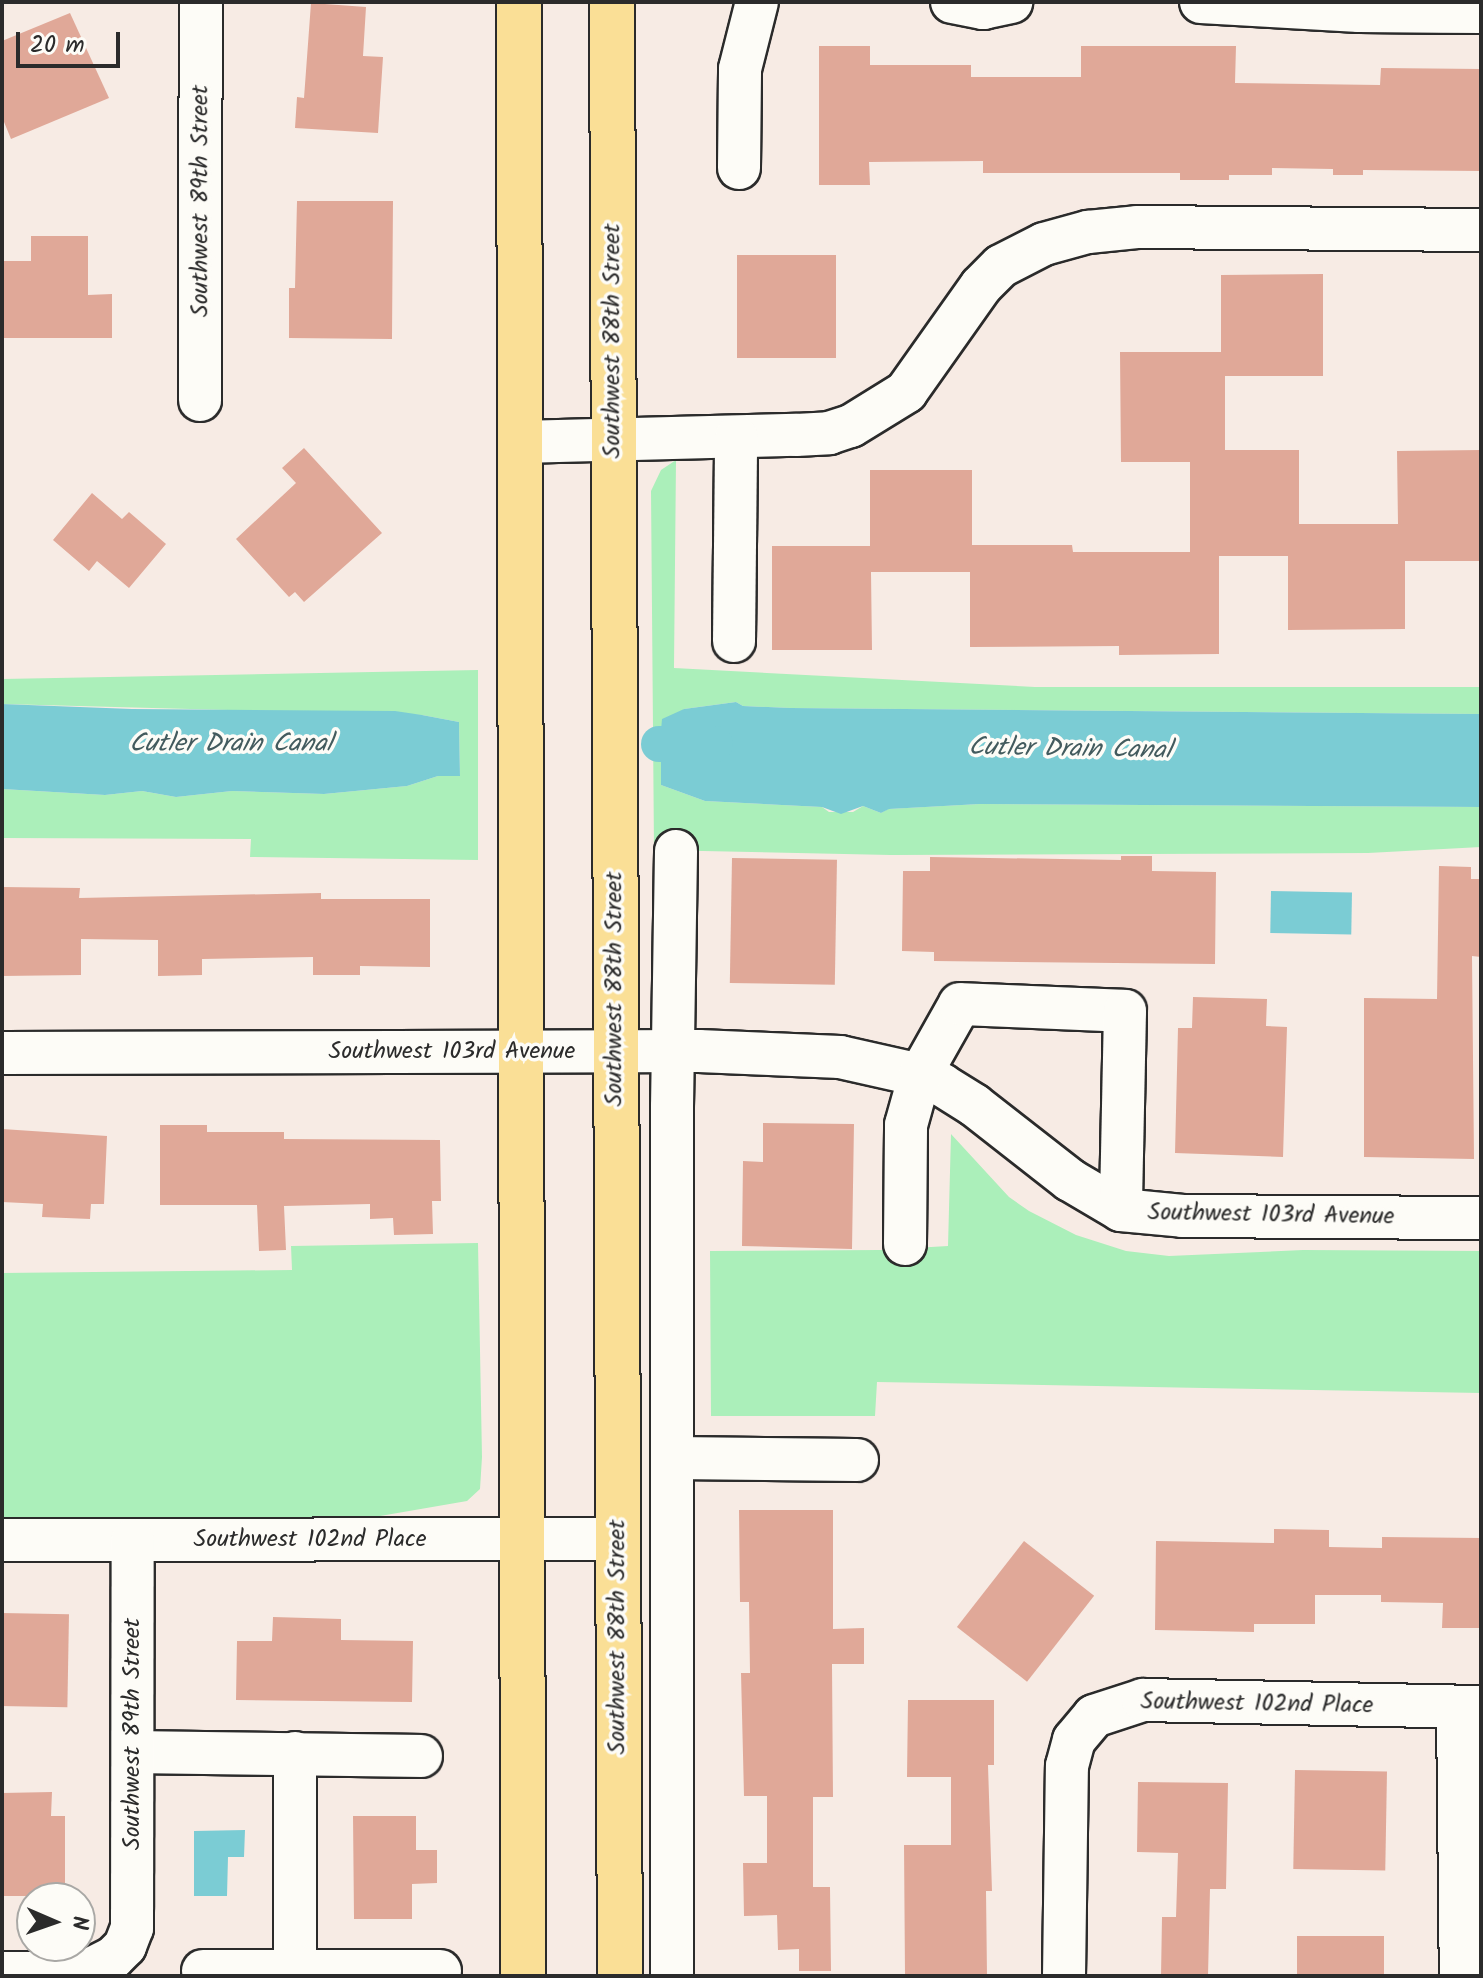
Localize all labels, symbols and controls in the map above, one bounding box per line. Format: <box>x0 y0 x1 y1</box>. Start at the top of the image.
scale bar <box>20 16 124 66</box>
text: 20 m <box>30 26 85 65</box>
street label: Southwest 89th Street <box>187 85 215 317</box>
street label: Southwest 88th Street <box>599 224 627 458</box>
water label: Cutler Drain Canal <box>129 729 333 761</box>
water label: Cutler Drain Canal <box>968 733 1172 767</box>
street label: Southwest 88th Street <box>601 872 629 1106</box>
street label: Southwest 103rd Avenue <box>329 1038 575 1066</box>
street label: Southwest 103rd Avenue <box>1147 1198 1395 1232</box>
street label: Southwest 88th Street <box>604 1520 632 1754</box>
street label: Southwest 102nd Place <box>194 1526 426 1554</box>
street label: Southwest 89th Street <box>119 1618 147 1850</box>
street label: Southwest 102nd Place <box>1140 1688 1374 1720</box>
north arrow <box>16 1882 96 1962</box>
text: N <box>61 1915 96 1930</box>

